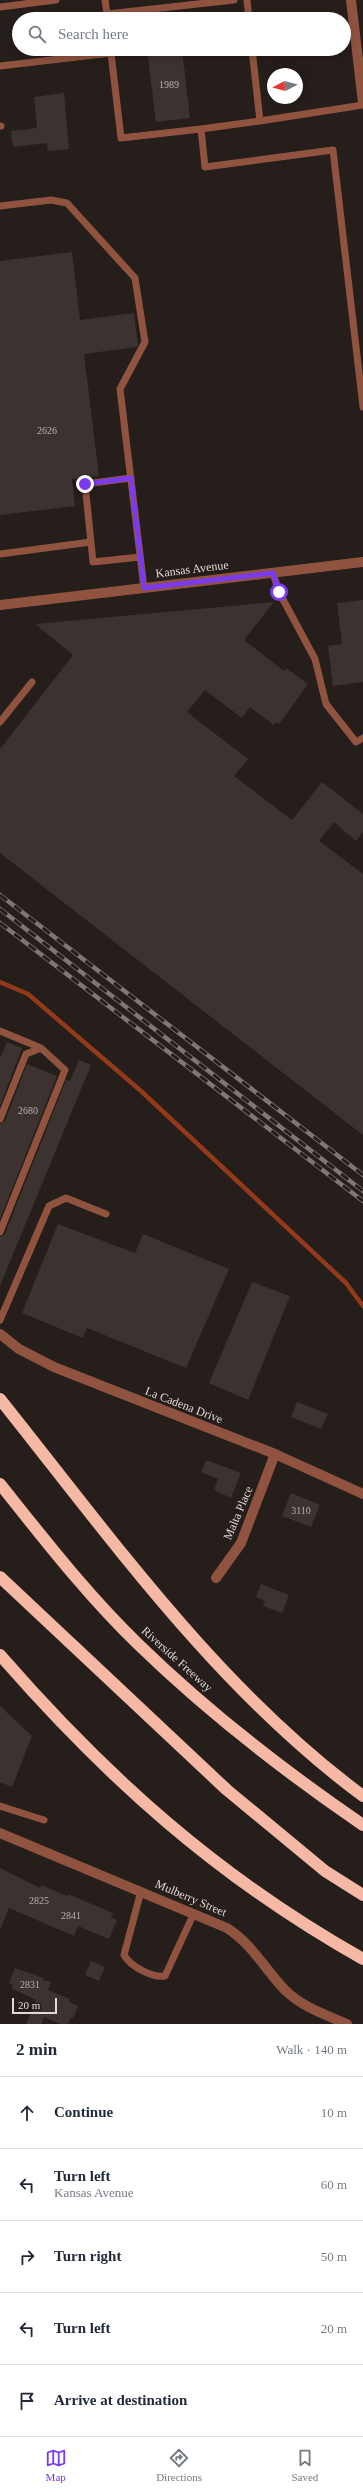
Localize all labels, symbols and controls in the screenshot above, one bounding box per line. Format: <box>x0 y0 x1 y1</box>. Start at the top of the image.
search box <box>12 12 351 56</box>
icon: search <box>26 23 48 45</box>
text: Search here <box>58 26 128 42</box>
north arrow <box>267 68 303 104</box>
house number: 1989 <box>159 79 179 90</box>
house number: 2626 <box>37 425 57 436</box>
route end <box>76 475 94 493</box>
street label: Kansas Avenue <box>155 558 229 580</box>
route start <box>270 583 288 601</box>
house number: 2680 <box>18 1105 38 1116</box>
street label: La Cadena Drive <box>143 1384 225 1426</box>
street label: Malta Place <box>220 1484 256 1542</box>
house number: 3110 <box>291 1505 311 1516</box>
street label: Riverside Freeway <box>139 1624 215 1694</box>
street label: Mulberry Street <box>153 1877 229 1920</box>
house number: 2825 <box>29 1895 49 1906</box>
house number: 2841 <box>61 1910 81 1921</box>
house number: 2831 <box>20 1979 40 1990</box>
scale bar <box>12 1996 57 2015</box>
text: 20 m <box>18 1999 40 2011</box>
text: 2 min <box>16 2040 57 2059</box>
text: Walk · 140 m <box>276 2042 347 2057</box>
icon: ahead <box>16 2102 38 2124</box>
text: Continue <box>54 2104 113 2120</box>
text: 10 m <box>321 2105 347 2120</box>
text: Turn left <box>54 2168 111 2184</box>
icon: left <box>16 2174 38 2196</box>
text: 60 m <box>321 2177 347 2192</box>
text: Kansas Avenue <box>54 2185 134 2200</box>
icon: right <box>16 2246 38 2268</box>
text: Turn right <box>54 2248 121 2264</box>
text: 50 m <box>321 2249 347 2264</box>
icon: left <box>16 2318 38 2340</box>
text: Turn left <box>54 2320 111 2336</box>
text: 20 m <box>321 2321 347 2336</box>
icon: arrive <box>16 2390 38 2412</box>
text: Arrive at destination <box>54 2392 187 2408</box>
tab: Map <box>45 2447 67 2483</box>
tab: Directions <box>156 2447 202 2483</box>
tab: Saved <box>291 2447 318 2483</box>

